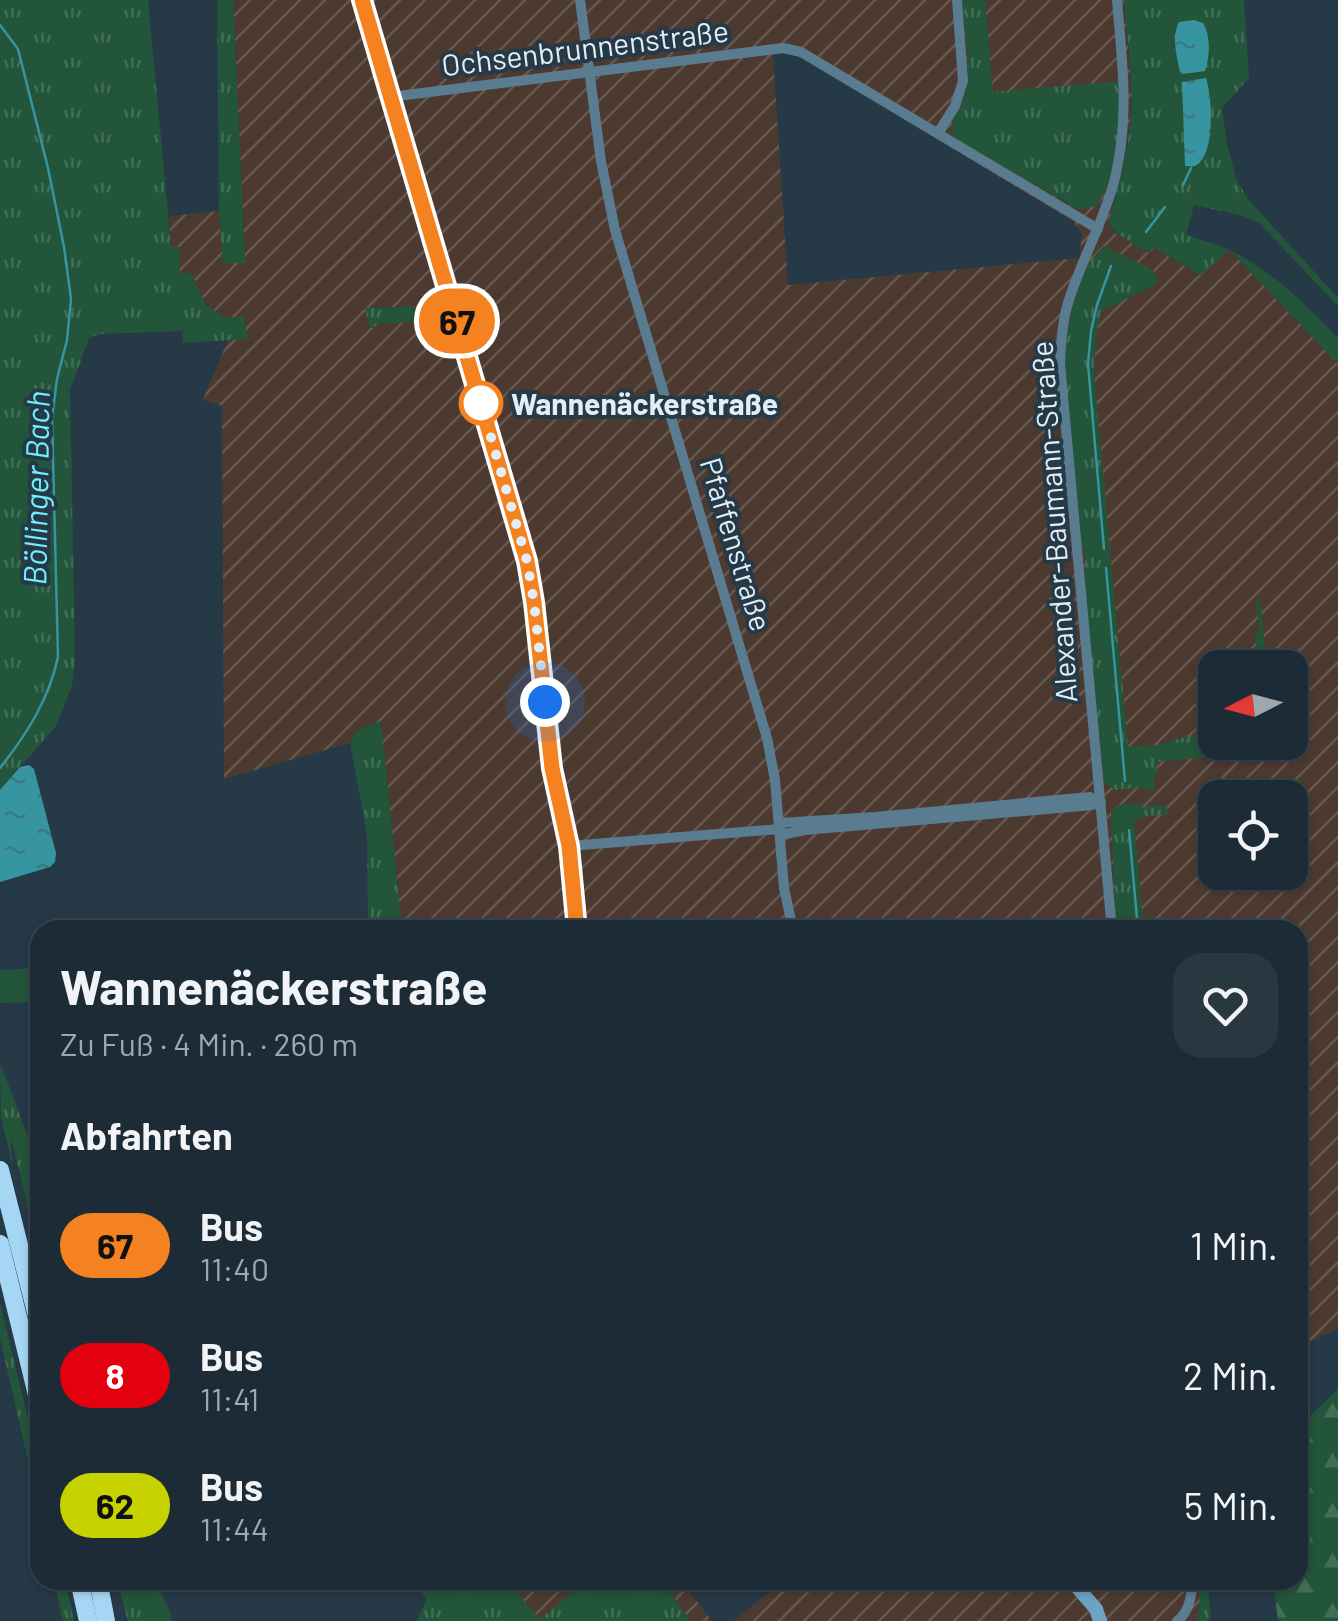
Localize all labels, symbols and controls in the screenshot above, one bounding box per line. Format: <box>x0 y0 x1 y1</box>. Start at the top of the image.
street label: Ochsenbrunnenstraße <box>439 12 731 82</box>
line badge: 67 <box>412 288 502 354</box>
text: 67 <box>439 300 475 342</box>
street label: Alexander-Baumann-Straße <box>1022 340 1084 704</box>
marker: Wannenäckerstraße <box>460 382 502 424</box>
place label: Wannenäckerstraße <box>511 385 778 421</box>
water label: Böllinger Bach <box>14 390 56 586</box>
street label: Pfaffenstraße <box>694 453 780 635</box>
north arrow <box>1198 650 1308 760</box>
map controls <box>1198 650 1308 890</box>
your location <box>520 677 570 727</box>
button: locate <box>1198 780 1308 890</box>
button: heart <box>1173 953 1278 1058</box>
text: Wannenäckerstraße <box>60 957 487 1015</box>
text: Zu Fuß · 4 Min. · 260 m <box>60 1024 358 1062</box>
text: Abfahrten <box>60 1112 233 1158</box>
text: Bus <box>200 1203 263 1249</box>
text: 1 Min. <box>1190 1222 1278 1268</box>
text: 67 <box>97 1224 133 1266</box>
text: 11:40 <box>200 1249 269 1287</box>
text: Bus <box>200 1333 263 1379</box>
text: 2 Min. <box>1183 1352 1278 1398</box>
text: 8 <box>106 1354 124 1396</box>
text: 11:41 <box>200 1379 259 1417</box>
text: Bus <box>200 1463 263 1509</box>
text: 5 Min. <box>1184 1482 1278 1528</box>
text: 62 <box>96 1484 134 1526</box>
text: 11:44 <box>200 1509 269 1547</box>

